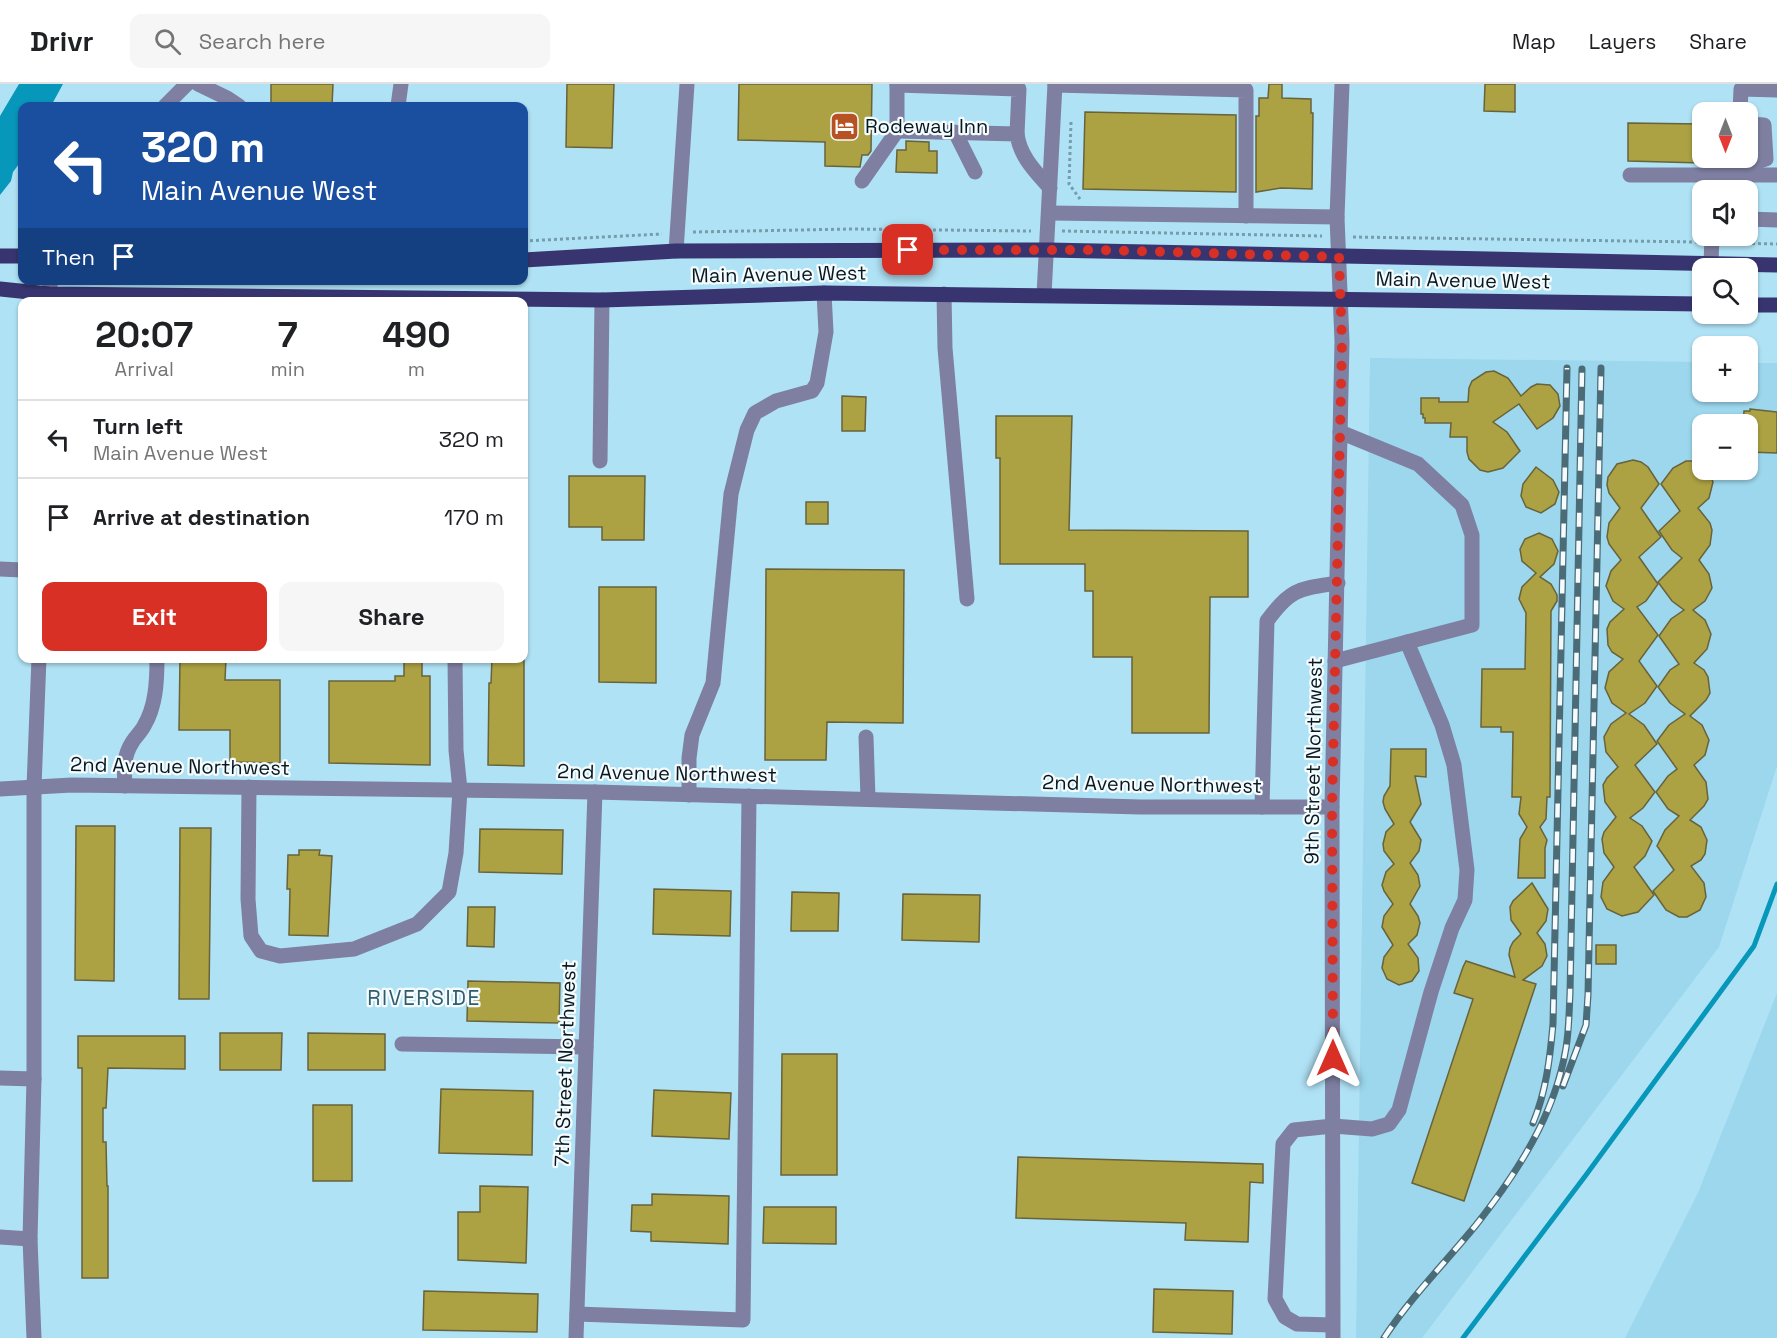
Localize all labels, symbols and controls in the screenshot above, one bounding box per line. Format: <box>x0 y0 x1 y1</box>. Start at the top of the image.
search box <box>130 14 550 68</box>
text: Drivr <box>30 23 94 59</box>
icon: search <box>151 25 184 58</box>
text: Search here <box>199 27 325 55</box>
text: Map <box>1512 28 1556 55</box>
text: Layers <box>1589 28 1656 55</box>
text: Share <box>1689 28 1747 55</box>
north arrow <box>1692 102 1758 168</box>
map controls <box>1692 102 1758 480</box>
hotel icon: Rodeway Inn <box>828 110 860 142</box>
place label: Rodeway Inn <box>865 113 988 139</box>
text: 320 m <box>141 121 265 174</box>
icon: left <box>42 126 120 204</box>
text: Main Avenue West <box>141 173 377 208</box>
button: sound <box>1692 180 1758 246</box>
pin <box>882 224 933 275</box>
icon: arrive <box>891 233 924 266</box>
icon: arrive <box>107 240 140 273</box>
text: Then <box>42 243 95 271</box>
button: search <box>1692 258 1758 324</box>
street label: Main Avenue West <box>691 259 867 289</box>
street label: Main Avenue West <box>1375 265 1551 295</box>
text: 20:07 <box>95 312 193 358</box>
text: 7 <box>278 312 298 358</box>
text: 490 <box>382 312 451 358</box>
button: + <box>1692 336 1758 402</box>
text: Arrival <box>115 356 174 382</box>
text: min <box>271 356 305 382</box>
text: m <box>408 356 425 382</box>
text: Turn left <box>93 412 183 440</box>
button: − <box>1692 414 1758 480</box>
icon: left <box>42 423 75 456</box>
text: 320 m <box>439 425 504 453</box>
text: Main Avenue West <box>93 440 268 466</box>
icon: arrive <box>42 501 75 534</box>
text: Arrive at destination <box>93 503 310 531</box>
text: 170 m <box>444 503 504 531</box>
button: Exit <box>42 582 267 651</box>
button: Share <box>279 582 504 651</box>
street label: 9th Street Northwest <box>1298 657 1328 865</box>
street label: 2nd Avenue Northwest <box>70 751 290 781</box>
street label: 2nd Avenue Northwest <box>557 758 777 788</box>
street label: 2nd Avenue Northwest <box>1042 769 1262 799</box>
street label: 7th Street Northwest <box>548 961 582 1167</box>
district label: RIVERSIDE <box>367 984 481 1011</box>
position arrow <box>1301 1026 1365 1090</box>

